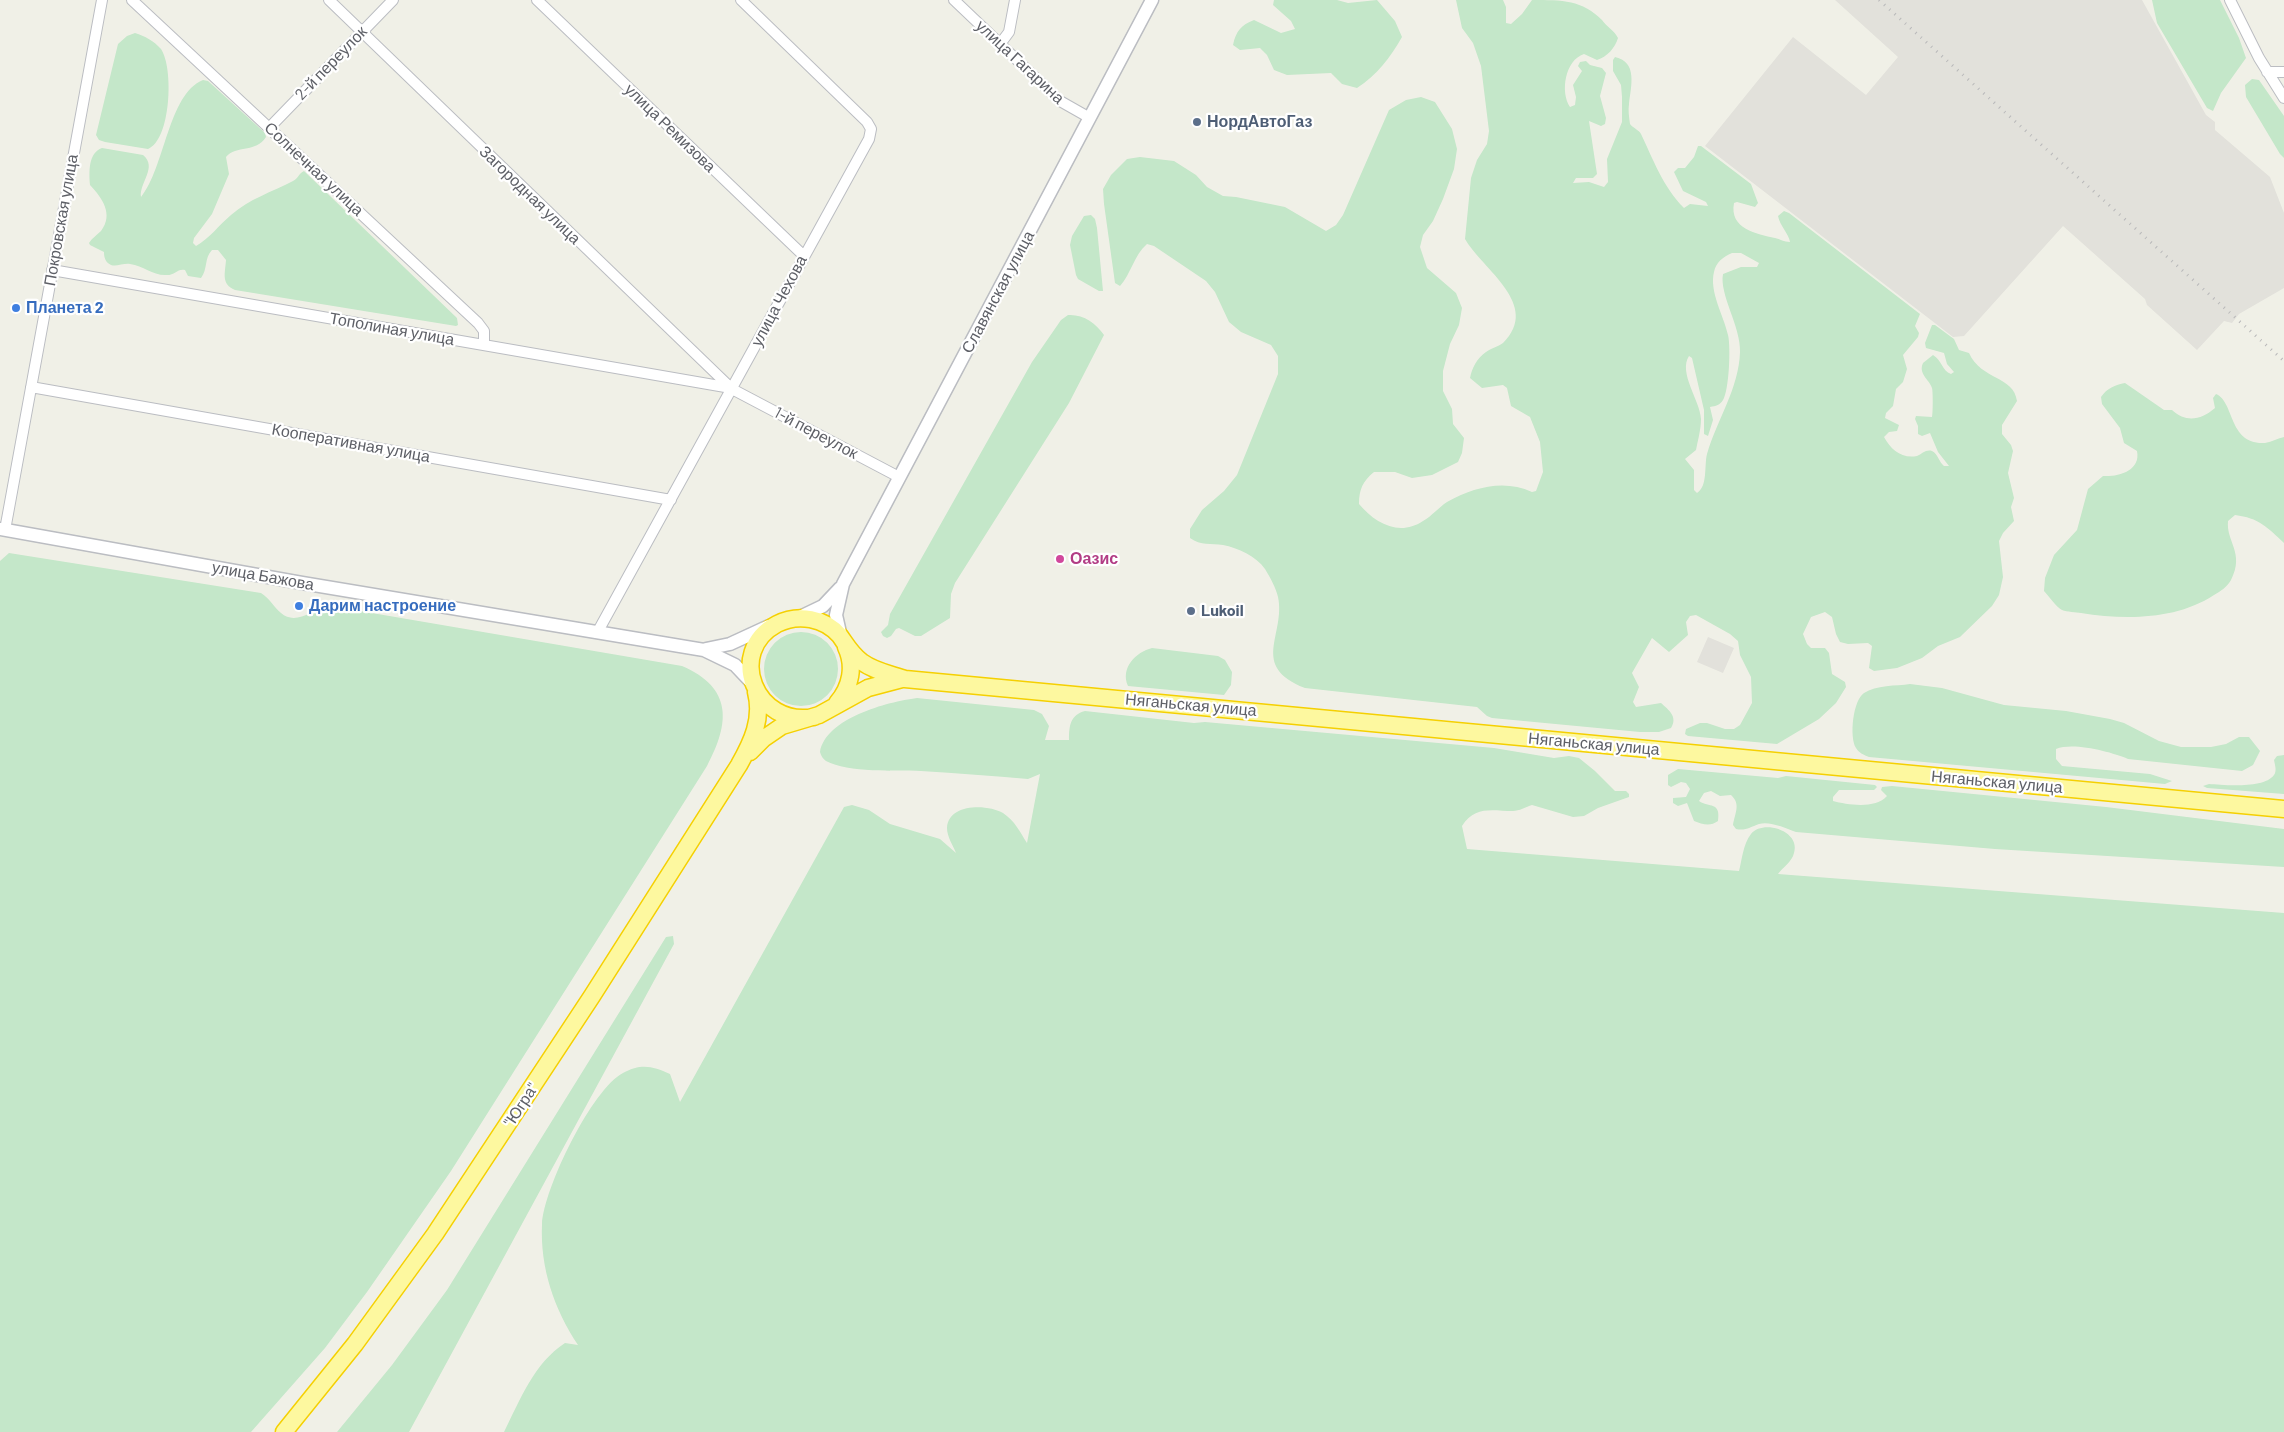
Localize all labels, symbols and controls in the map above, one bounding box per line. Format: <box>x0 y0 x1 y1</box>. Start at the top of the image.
street label: улица Гагарина <box>972 16 1068 108</box>
street label: 2-й переулок <box>291 22 371 104</box>
street label: улица Ремизова <box>620 80 720 176</box>
place label: НордАвтоГаз <box>1207 112 1312 132</box>
marker: НордАвтоГаз <box>1191 116 1203 128</box>
street label: Солнечная улица <box>260 118 368 220</box>
street label: Загородная улица <box>475 142 585 248</box>
street label: Покровская улица <box>40 153 82 287</box>
street label: Славянская улица <box>958 228 1038 356</box>
street label: улица Чехова <box>747 252 811 350</box>
place label: Планета 2 <box>26 298 104 318</box>
marker: Планета 2 <box>10 302 22 314</box>
street label: Тополиная улица <box>328 309 456 349</box>
street label: 1-й переулок <box>771 403 861 463</box>
street label: Кооперативная улица <box>270 420 432 466</box>
place label: Оазис <box>1070 549 1118 569</box>
marker: Оазис <box>1054 553 1066 565</box>
street label: улица Бажова <box>210 558 316 594</box>
place label: Дарим настроение <box>309 596 456 616</box>
marker: Дарим настроение <box>293 600 305 612</box>
place label: Lukoil <box>1201 601 1244 621</box>
marker: Lukoil <box>1185 605 1197 617</box>
street label: Няганьская улица <box>1124 690 1258 720</box>
street label: Няганьская улица <box>1527 729 1661 759</box>
street label: Няганьская улица <box>1930 767 2064 797</box>
street label: "Югра" <box>500 1080 542 1130</box>

